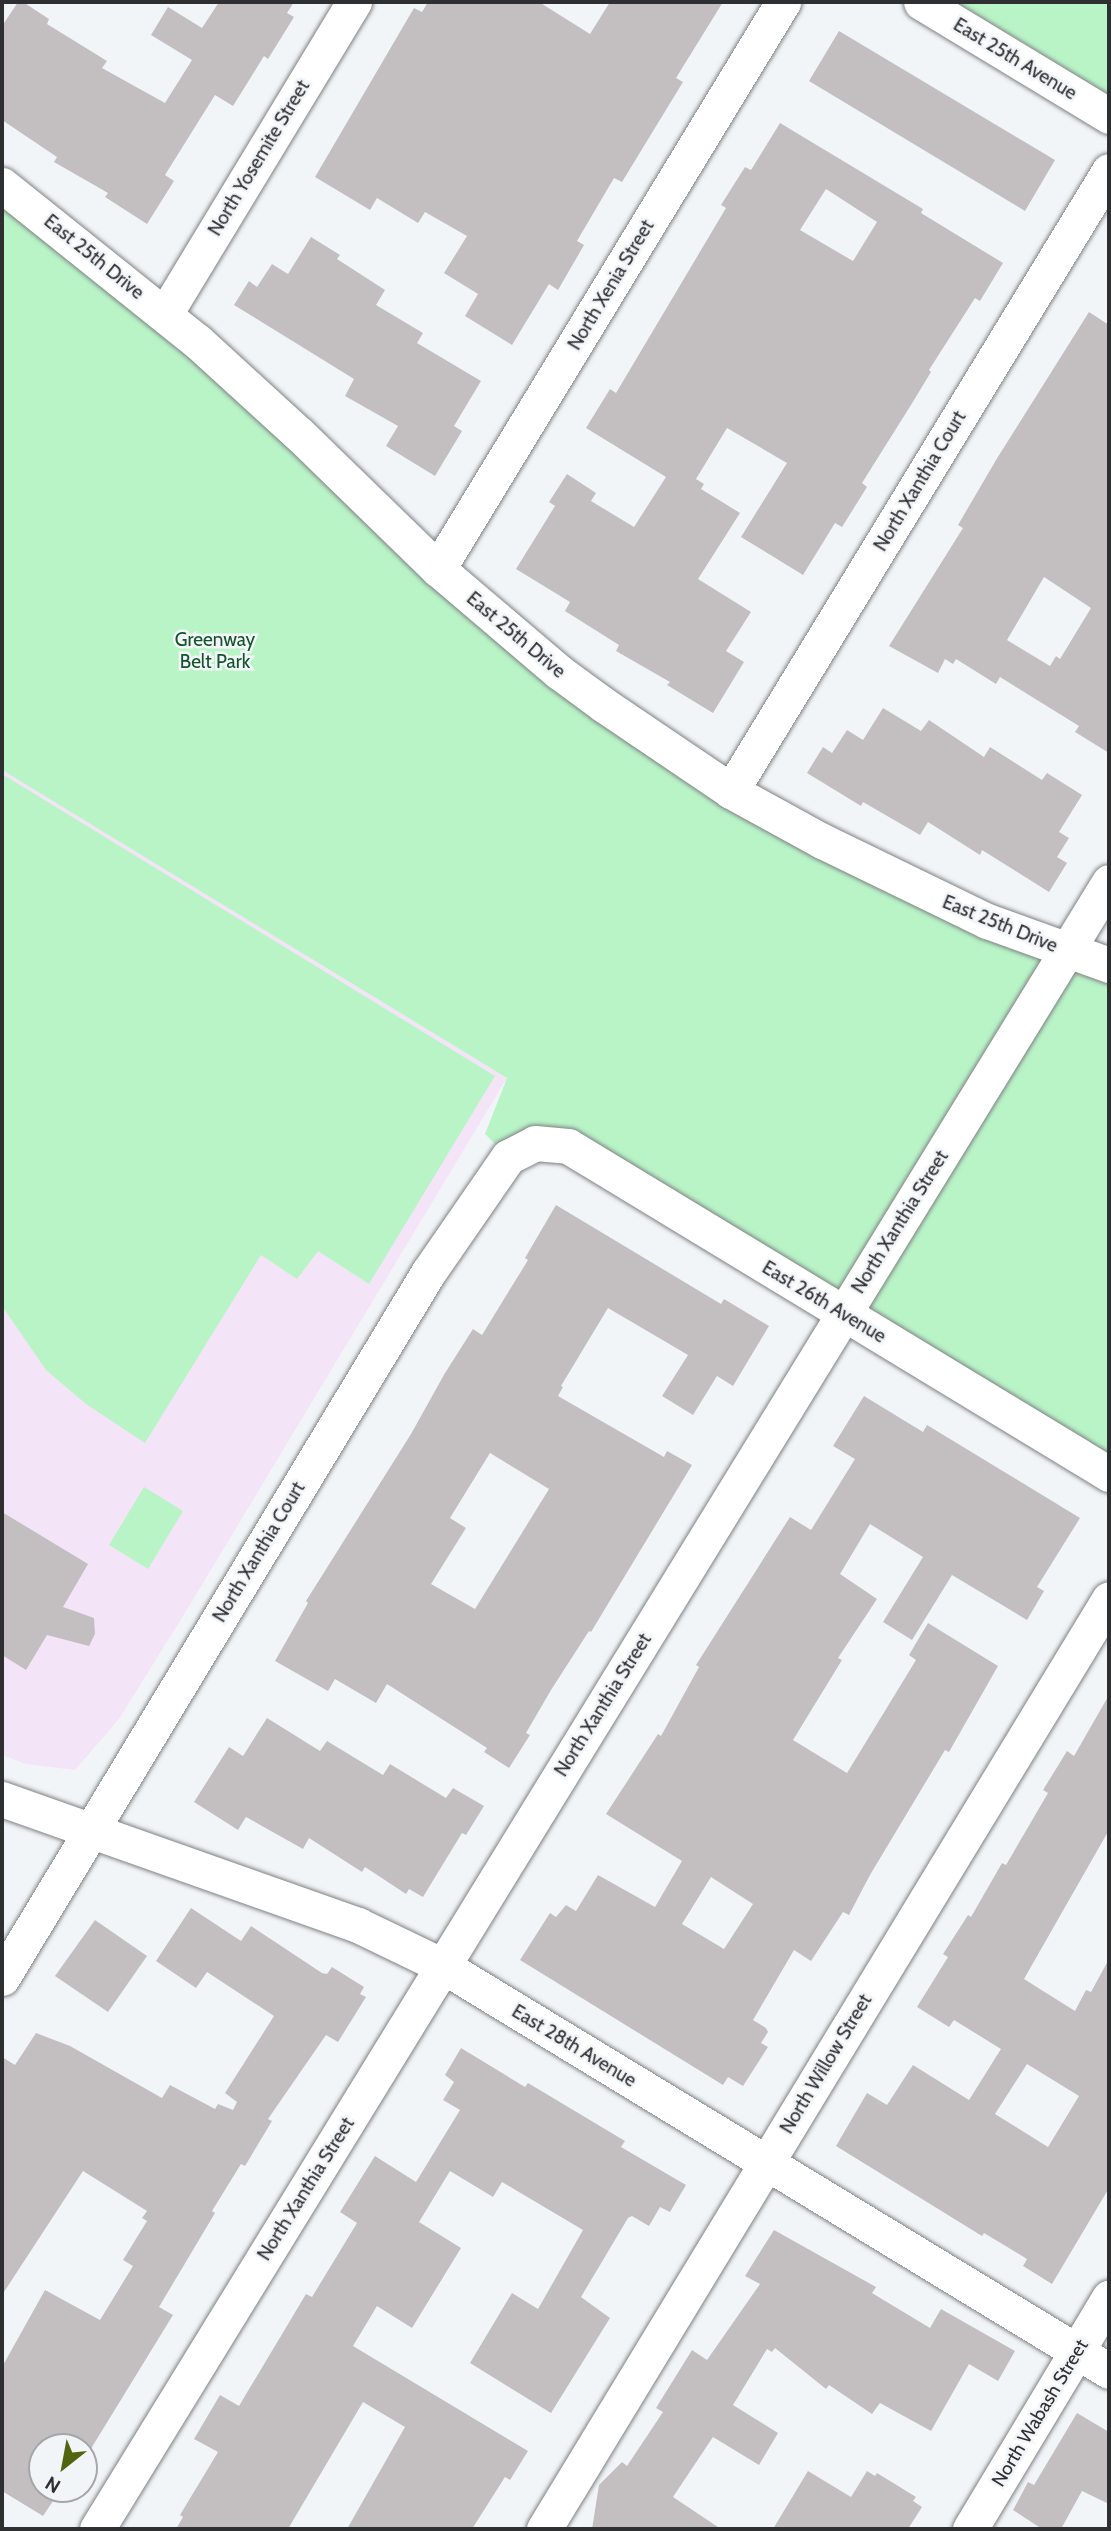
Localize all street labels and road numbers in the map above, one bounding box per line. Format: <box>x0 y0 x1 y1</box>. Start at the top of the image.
street label: East 25th Avenue <box>949 13 1081 105</box>
street label: North Yosemite Street <box>203 76 315 240</box>
street label: East 25th Drive <box>39 210 149 304</box>
street label: North Xenia Street <box>563 216 659 354</box>
street label: North Xanthia Court <box>869 407 971 555</box>
street label: East 25th Drive <box>462 587 570 683</box>
street label: East 25th Drive <box>939 891 1061 957</box>
street label: North Xanthia Street <box>847 1146 953 1298</box>
street label: East 26th Avenue <box>758 1256 890 1348</box>
street label: North Xanthia Court <box>208 1478 310 1626</box>
street label: North Xanthia Street <box>550 1629 656 1781</box>
street label: North Willow Street <box>775 1990 877 2138</box>
street label: East 28th Avenue <box>508 2000 640 2092</box>
street label: North Xanthia Street <box>253 2113 359 2265</box>
street label: North Wabash Street <box>987 2335 1093 2491</box>

